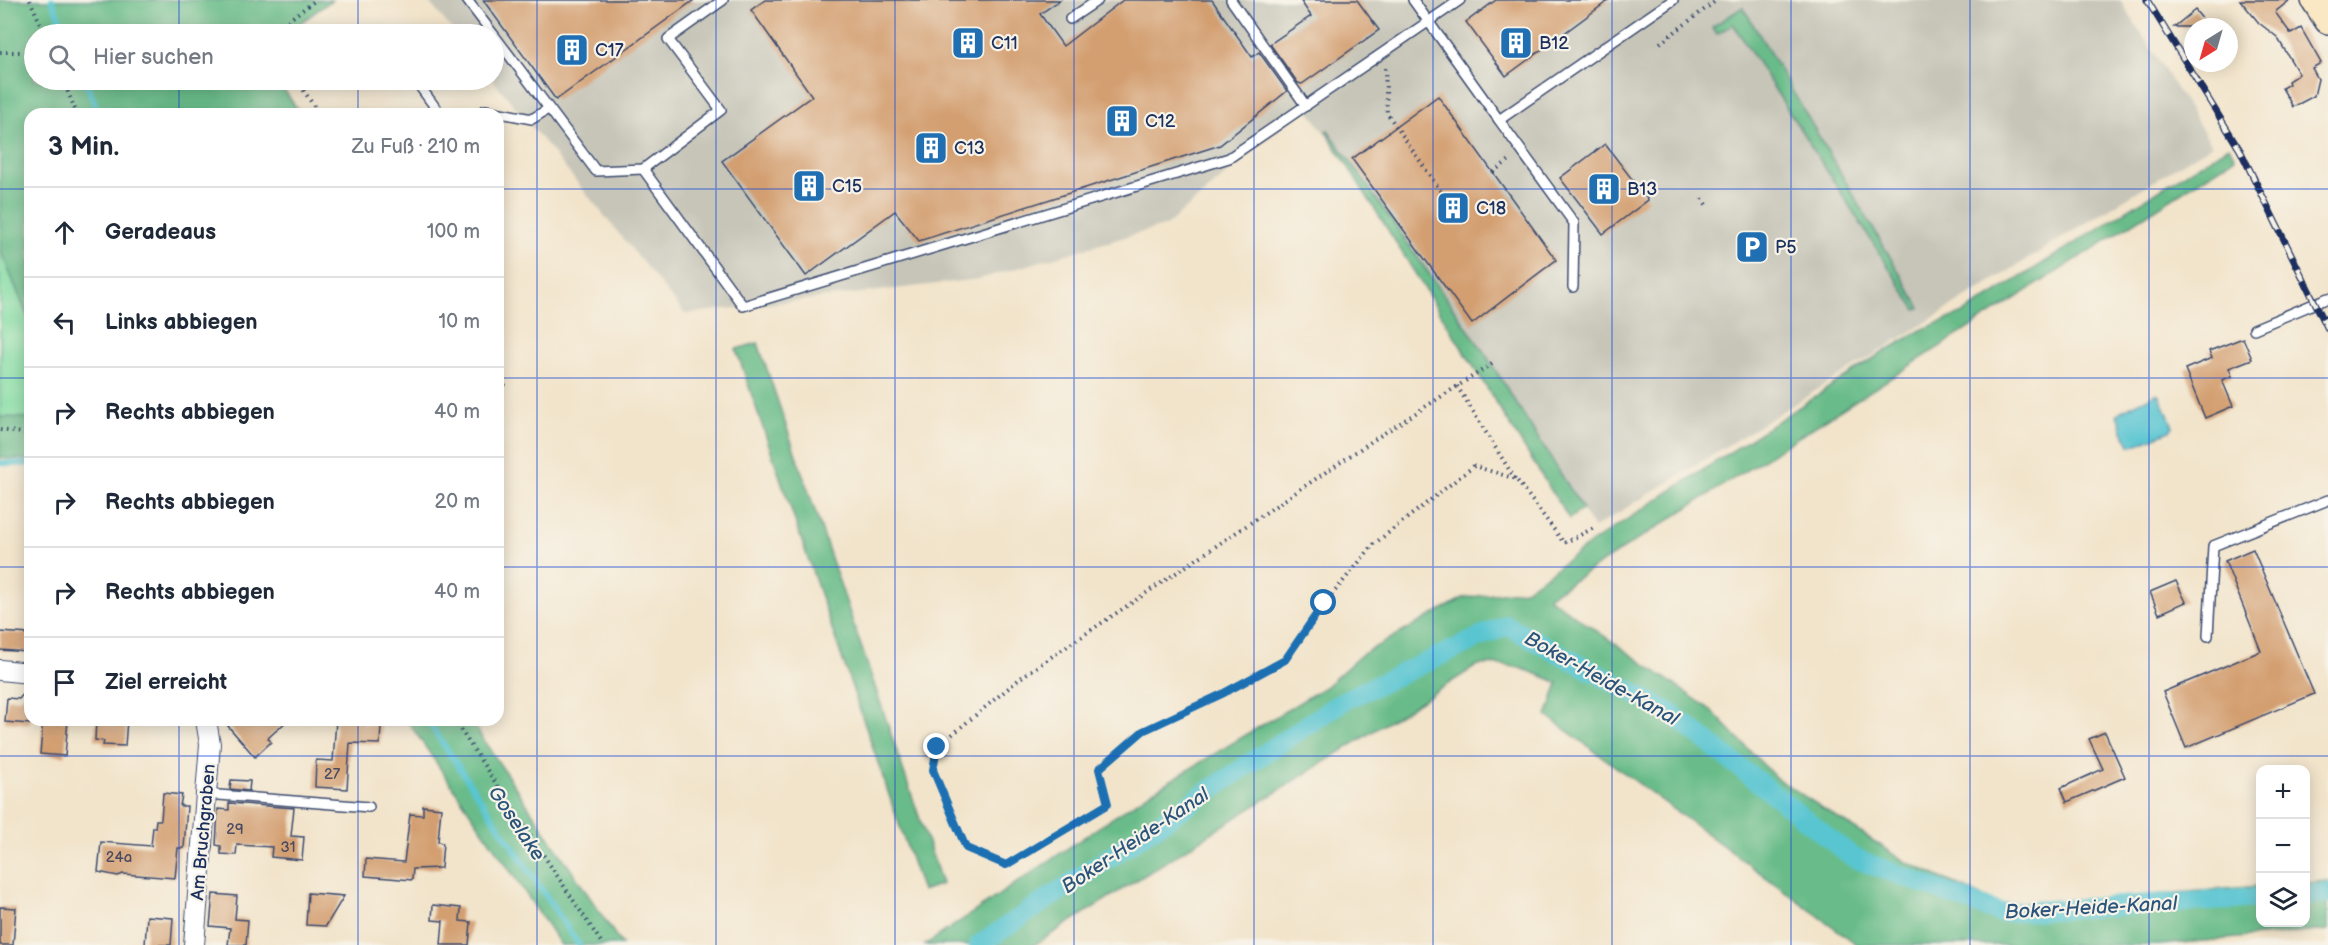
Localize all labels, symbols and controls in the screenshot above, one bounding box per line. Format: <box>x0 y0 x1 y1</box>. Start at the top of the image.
north arrow <box>2184 18 2238 72</box>
search box <box>24 24 504 90</box>
building icon: C11 <box>950 25 986 61</box>
building icon: B12 <box>1498 25 1534 61</box>
building icon: C17 <box>554 32 590 68</box>
place label: C11 <box>991 33 1018 54</box>
place label: B12 <box>1539 33 1569 54</box>
place label: C17 <box>595 40 624 61</box>
icon: search <box>45 41 78 74</box>
text: Hier suchen <box>93 44 214 71</box>
building icon: C12 <box>1104 103 1140 139</box>
place label: C12 <box>1145 111 1176 132</box>
building icon: C13 <box>913 130 949 166</box>
text: 3 Min. <box>48 132 119 163</box>
text: Zu Fuß · 210 m <box>352 135 480 159</box>
place label: C13 <box>954 138 985 159</box>
building icon: C15 <box>791 168 827 204</box>
building icon: B13 <box>1586 171 1622 207</box>
place label: C15 <box>832 176 862 197</box>
place label: B13 <box>1627 179 1657 200</box>
building icon: C18 <box>1435 190 1471 226</box>
place label: C18 <box>1476 198 1506 219</box>
icon: ahead <box>48 216 81 249</box>
text: Geradeaus <box>105 219 216 246</box>
text: 100 m <box>427 220 480 244</box>
parking icon: P5 <box>1734 229 1770 265</box>
place label: P5 <box>1775 237 1797 258</box>
icon: left <box>48 306 81 339</box>
text: Links abbiegen <box>105 309 258 336</box>
text: 10 m <box>439 310 480 334</box>
icon: right <box>48 396 81 429</box>
text: Rechts abbiegen <box>105 399 275 426</box>
text: 40 m <box>434 400 480 424</box>
icon: right <box>48 486 81 519</box>
text: Rechts abbiegen <box>105 489 275 516</box>
text: 20 m <box>435 490 480 514</box>
icon: right <box>48 576 81 609</box>
text: Rechts abbiegen <box>105 579 275 606</box>
text: 40 m <box>434 580 480 604</box>
route start <box>1310 589 1336 615</box>
water label: Boker-Heide-Kanal <box>1520 627 1684 732</box>
icon: arrive <box>48 666 81 699</box>
text: Ziel erreicht <box>105 669 227 696</box>
route end <box>923 733 949 759</box>
street label: Am Bruchgraben <box>187 763 220 901</box>
house number: 27 <box>324 765 341 784</box>
map controls <box>2256 765 2310 927</box>
button: + <box>2256 765 2310 819</box>
water label: Goselake <box>482 782 550 866</box>
water label: Boker-Heide-Kanal <box>1057 782 1215 899</box>
button: − <box>2256 819 2310 873</box>
house number: 29 <box>226 820 244 839</box>
house number: 31 <box>280 838 296 857</box>
house number: 24a <box>106 848 132 867</box>
button: layers <box>2256 873 2310 927</box>
water label: Boker-Heide-Kanal <box>2004 891 2179 924</box>

